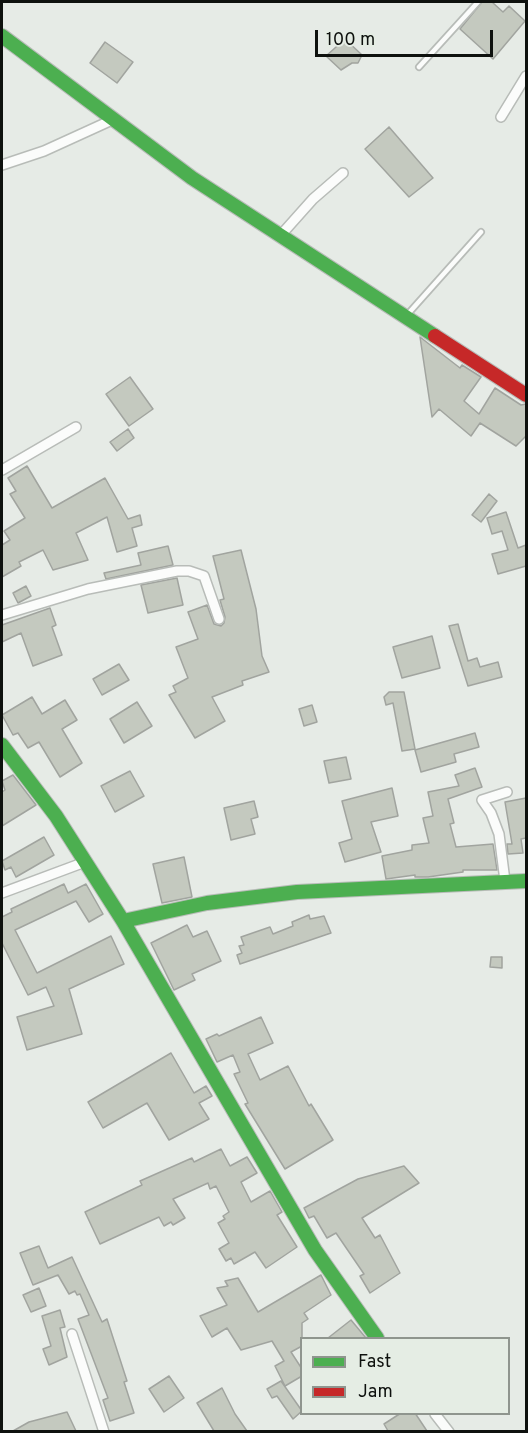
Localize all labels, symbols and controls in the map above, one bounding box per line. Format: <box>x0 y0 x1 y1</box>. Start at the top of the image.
scale bar <box>318 18 496 56</box>
text: 100 m <box>326 29 375 52</box>
legend <box>300 1337 510 1415</box>
text: Fast <box>358 1351 391 1374</box>
text: Jam <box>358 1381 393 1404</box>

